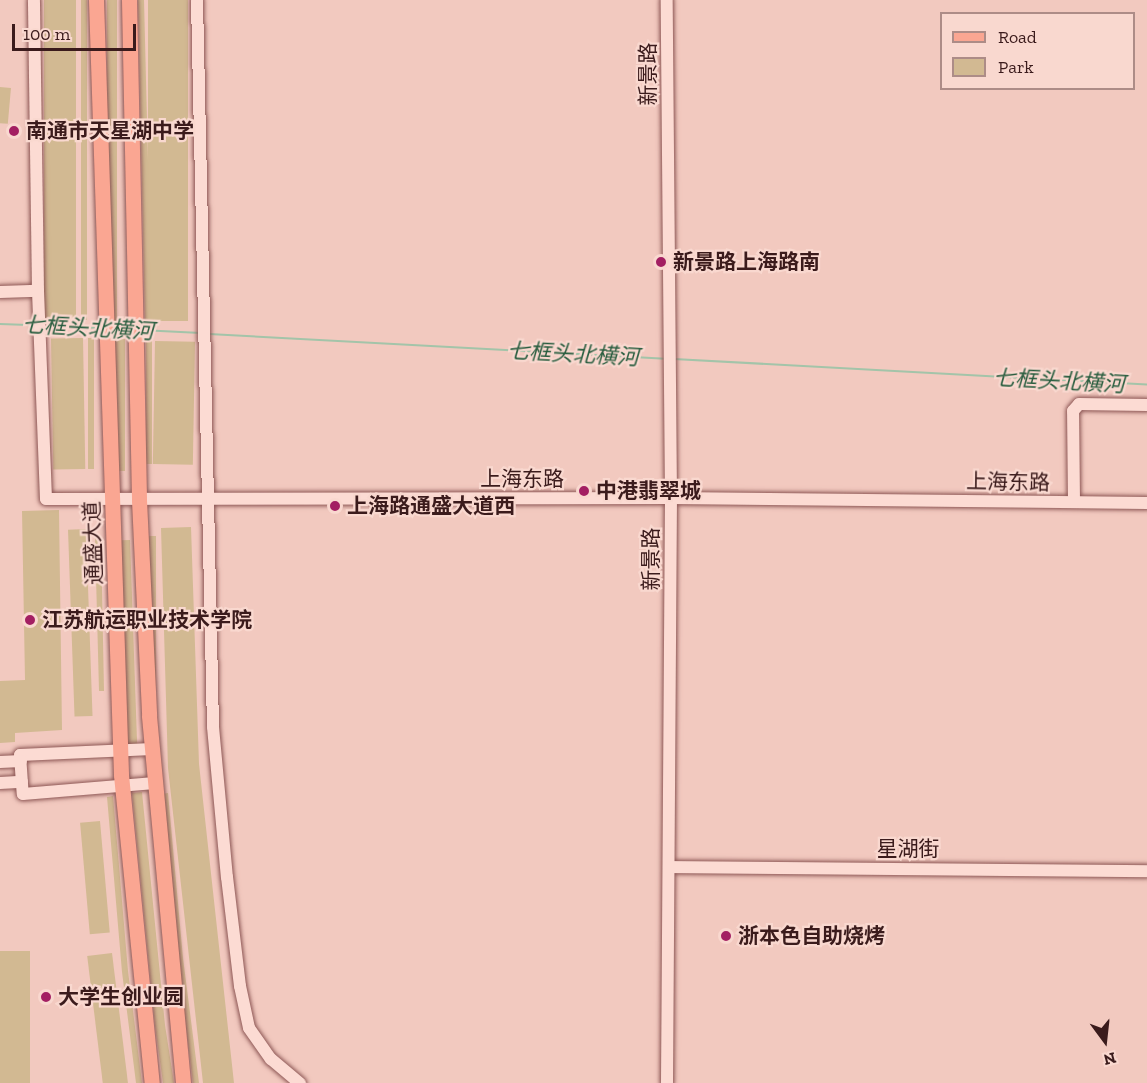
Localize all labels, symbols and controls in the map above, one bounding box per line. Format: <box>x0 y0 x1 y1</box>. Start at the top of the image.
scale bar <box>15 12 140 50</box>
legend <box>940 12 1135 90</box>
text: 100 m <box>23 23 70 45</box>
text: Road <box>998 26 1037 48</box>
street label: 新景路 <box>635 43 661 105</box>
text: Park <box>998 56 1034 78</box>
place label: 南通市天星湖中学 <box>26 118 194 144</box>
marker: 南通市天星湖中学 <box>7 124 21 138</box>
place label: 新景路上海路南 <box>673 249 820 275</box>
marker: 新景路上海路南 <box>654 255 668 269</box>
water label: 七框头北横河 <box>21 311 155 345</box>
water label: 七框头北横河 <box>506 337 640 371</box>
water label: 七框头北横河 <box>992 364 1126 398</box>
street label: 上海东路 <box>480 466 564 492</box>
street label: 上海东路 <box>966 469 1050 495</box>
place label: 中港翡翠城 <box>596 478 701 504</box>
marker: 中港翡翠城 <box>577 484 591 498</box>
place label: 上海路通盛大道西 <box>347 493 515 519</box>
marker: 上海路通盛大道西 <box>328 499 342 513</box>
street label: 通盛大道 <box>79 501 107 585</box>
street label: 新景路 <box>638 528 664 590</box>
place label: 江苏航运职业技术学院 <box>42 607 252 633</box>
marker: 江苏航运职业技术学院 <box>23 613 37 627</box>
street label: 星湖街 <box>877 836 939 862</box>
place label: 浙本色自助烧烤 <box>738 923 885 949</box>
marker: 浙本色自助烧烤 <box>719 929 733 943</box>
place label: 大学生创业园 <box>58 984 184 1010</box>
marker: 大学生创业园 <box>39 990 53 1004</box>
north arrow <box>1075 1011 1135 1071</box>
text: N <box>1101 1048 1118 1070</box>

